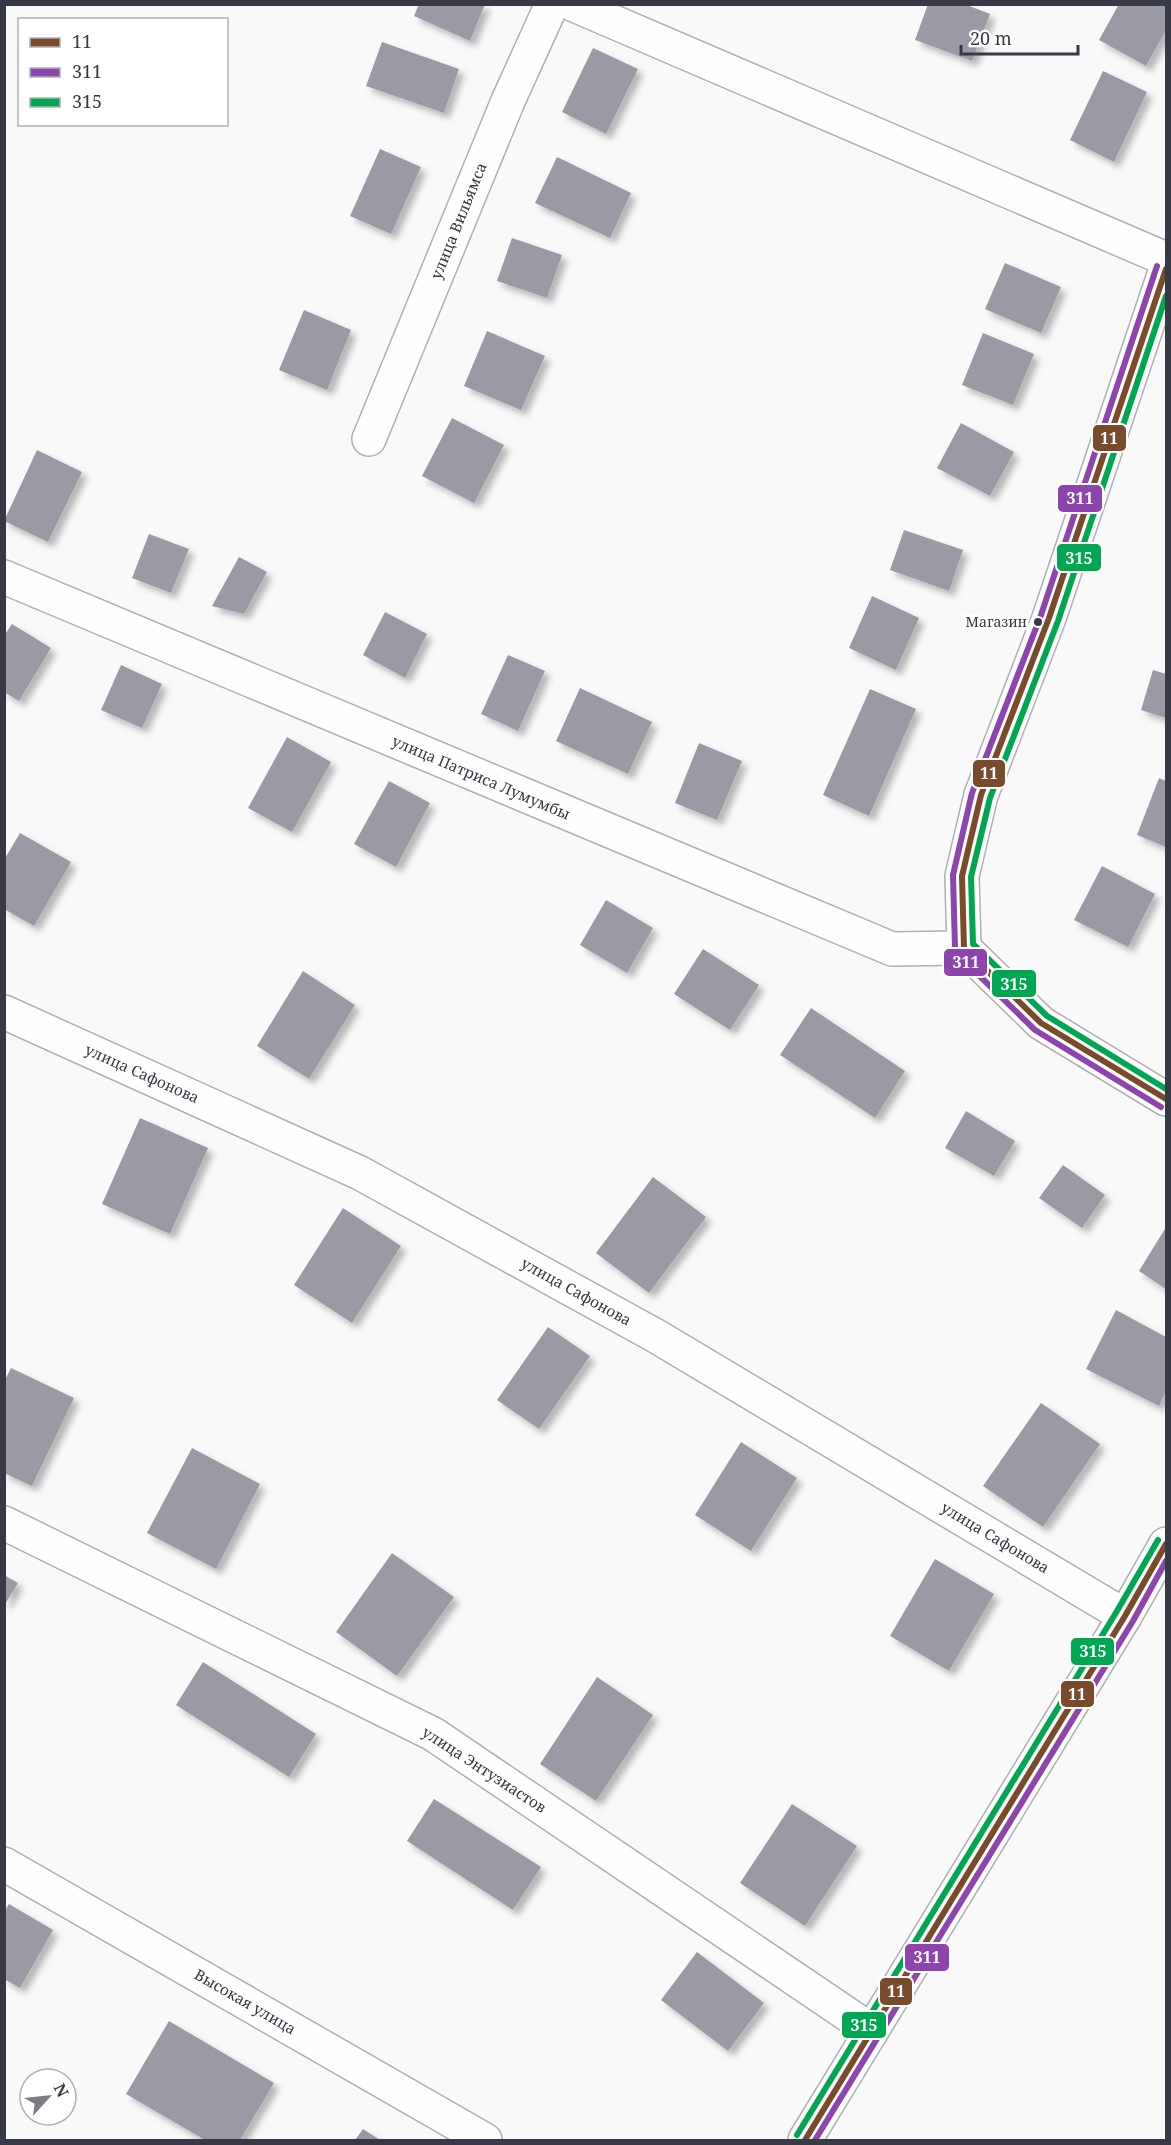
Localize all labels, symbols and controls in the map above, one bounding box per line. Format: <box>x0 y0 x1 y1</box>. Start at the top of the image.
legend <box>18 18 228 126</box>
scale bar <box>961 18 1078 56</box>
text: 20 m <box>970 26 1012 50</box>
text: 11 <box>72 29 92 53</box>
text: 311 <box>72 59 102 83</box>
text: 315 <box>72 89 102 113</box>
street label: улица Вильямса <box>426 159 491 282</box>
line badge: 11 <box>1092 424 1127 452</box>
text: 11 <box>1100 427 1118 449</box>
line badge: 311 <box>1057 484 1103 513</box>
text: 311 <box>1066 487 1094 509</box>
line badge: 315 <box>1056 543 1102 572</box>
text: 315 <box>1065 547 1093 569</box>
place label: Магазин <box>966 612 1027 631</box>
marker: Магазин <box>1032 616 1044 628</box>
street label: улица Патриса Лумумбы <box>389 730 574 824</box>
line badge: 11 <box>972 759 1006 788</box>
text: 11 <box>980 762 998 784</box>
line badge: 311 <box>943 948 988 977</box>
text: 311 <box>952 951 980 973</box>
line badge: 315 <box>991 969 1037 998</box>
text: 315 <box>1000 973 1028 995</box>
street label: улица Сафонова <box>82 1039 203 1107</box>
street label: улица Сафонова <box>518 1253 635 1330</box>
street label: улица Сафонова <box>938 1497 1053 1577</box>
line badge: 315 <box>1070 1637 1115 1666</box>
text: 315 <box>1079 1640 1107 1662</box>
line badge: 11 <box>1060 1680 1095 1708</box>
text: 11 <box>1068 1683 1086 1705</box>
street label: улица Энтузиастов <box>419 1721 550 1817</box>
line badge: 311 <box>904 1943 950 1972</box>
text: 311 <box>913 1946 941 1968</box>
street label: Высокая улица <box>191 1964 300 2038</box>
line badge: 11 <box>879 1977 913 2006</box>
text: 11 <box>887 1980 905 2002</box>
line badge: 315 <box>841 2011 887 2039</box>
text: 315 <box>850 2014 878 2036</box>
north arrow <box>18 2067 78 2127</box>
text: N <box>49 2080 74 2101</box>

